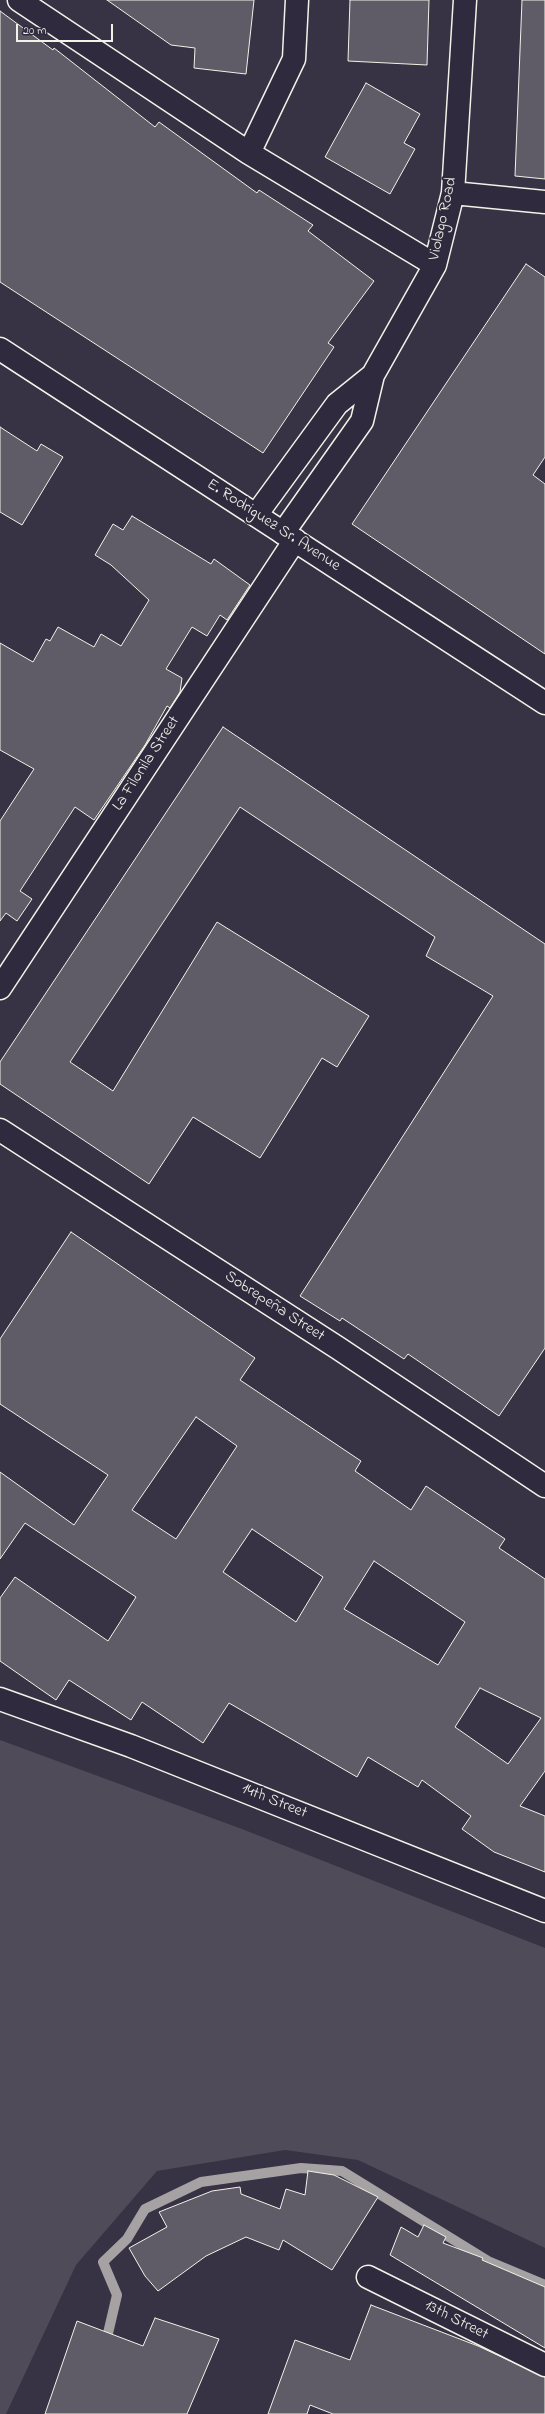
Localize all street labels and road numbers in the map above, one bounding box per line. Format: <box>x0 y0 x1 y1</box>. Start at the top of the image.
street label: Violago Road <box>426 176 462 262</box>
street label: E. Rodriguez Sr. Avenue <box>203 476 343 576</box>
street label: La Filonila Street <box>109 713 185 815</box>
street label: Sobrepeña Street <box>220 1268 328 1346</box>
street label: 14th Street <box>238 1780 310 1824</box>
street label: 13th Street <box>421 2297 491 2345</box>

